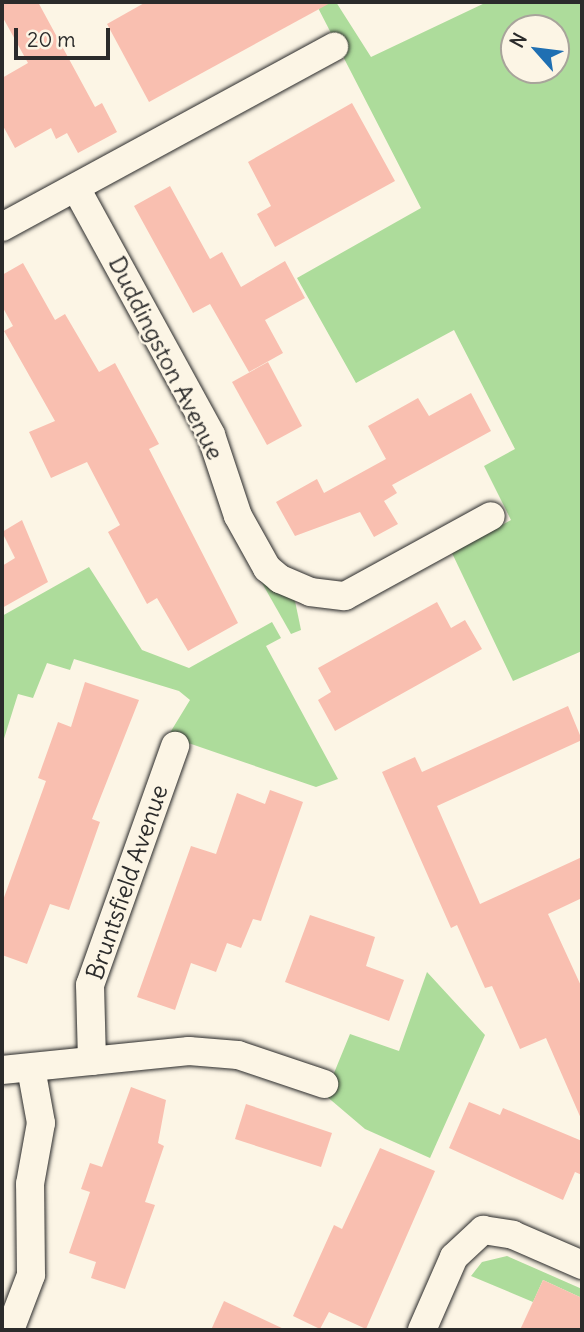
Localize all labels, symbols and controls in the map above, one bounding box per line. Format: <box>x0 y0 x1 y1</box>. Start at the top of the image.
scale bar <box>18 14 114 58</box>
north arrow <box>500 14 570 84</box>
text: 20 m <box>27 26 76 53</box>
text: N <box>505 29 532 52</box>
street label: Duddingston Avenue <box>102 252 230 464</box>
street label: Bruntsfield Avenue <box>80 781 174 983</box>

